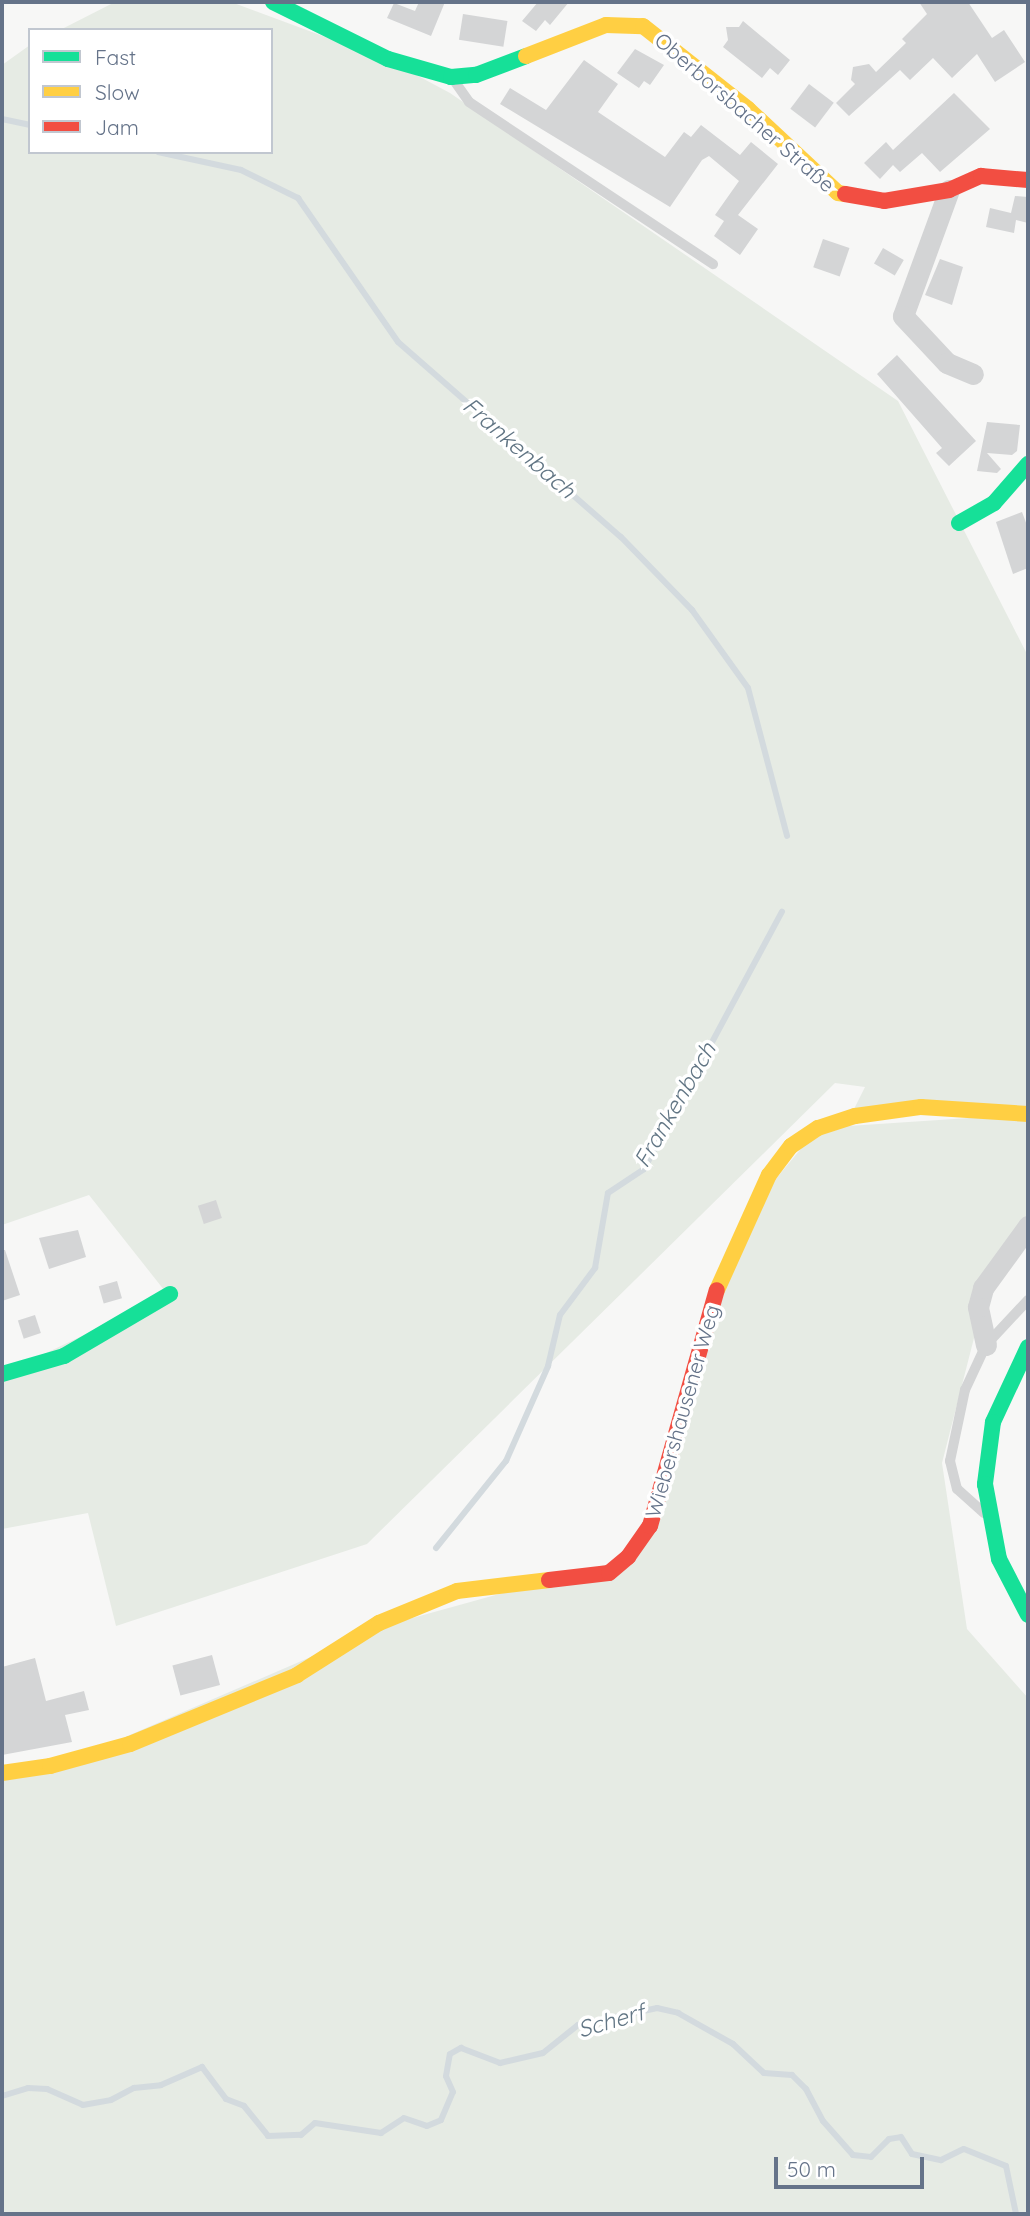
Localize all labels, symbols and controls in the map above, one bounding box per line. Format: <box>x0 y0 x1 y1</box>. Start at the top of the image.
street label: Oberborsbacher Straße <box>650 27 840 197</box>
legend <box>28 28 273 154</box>
text: Fast <box>95 44 136 70</box>
text: Slow <box>95 79 140 105</box>
text: Jam <box>95 114 139 140</box>
water label: Frankenbach <box>457 392 581 504</box>
water label: Frankenbach <box>628 1038 722 1172</box>
street label: Wiebershausener Weg <box>640 1302 724 1520</box>
water label: Scherf <box>574 1998 648 2044</box>
scale bar <box>778 2142 928 2186</box>
text: 50 m <box>787 2156 836 2182</box>

